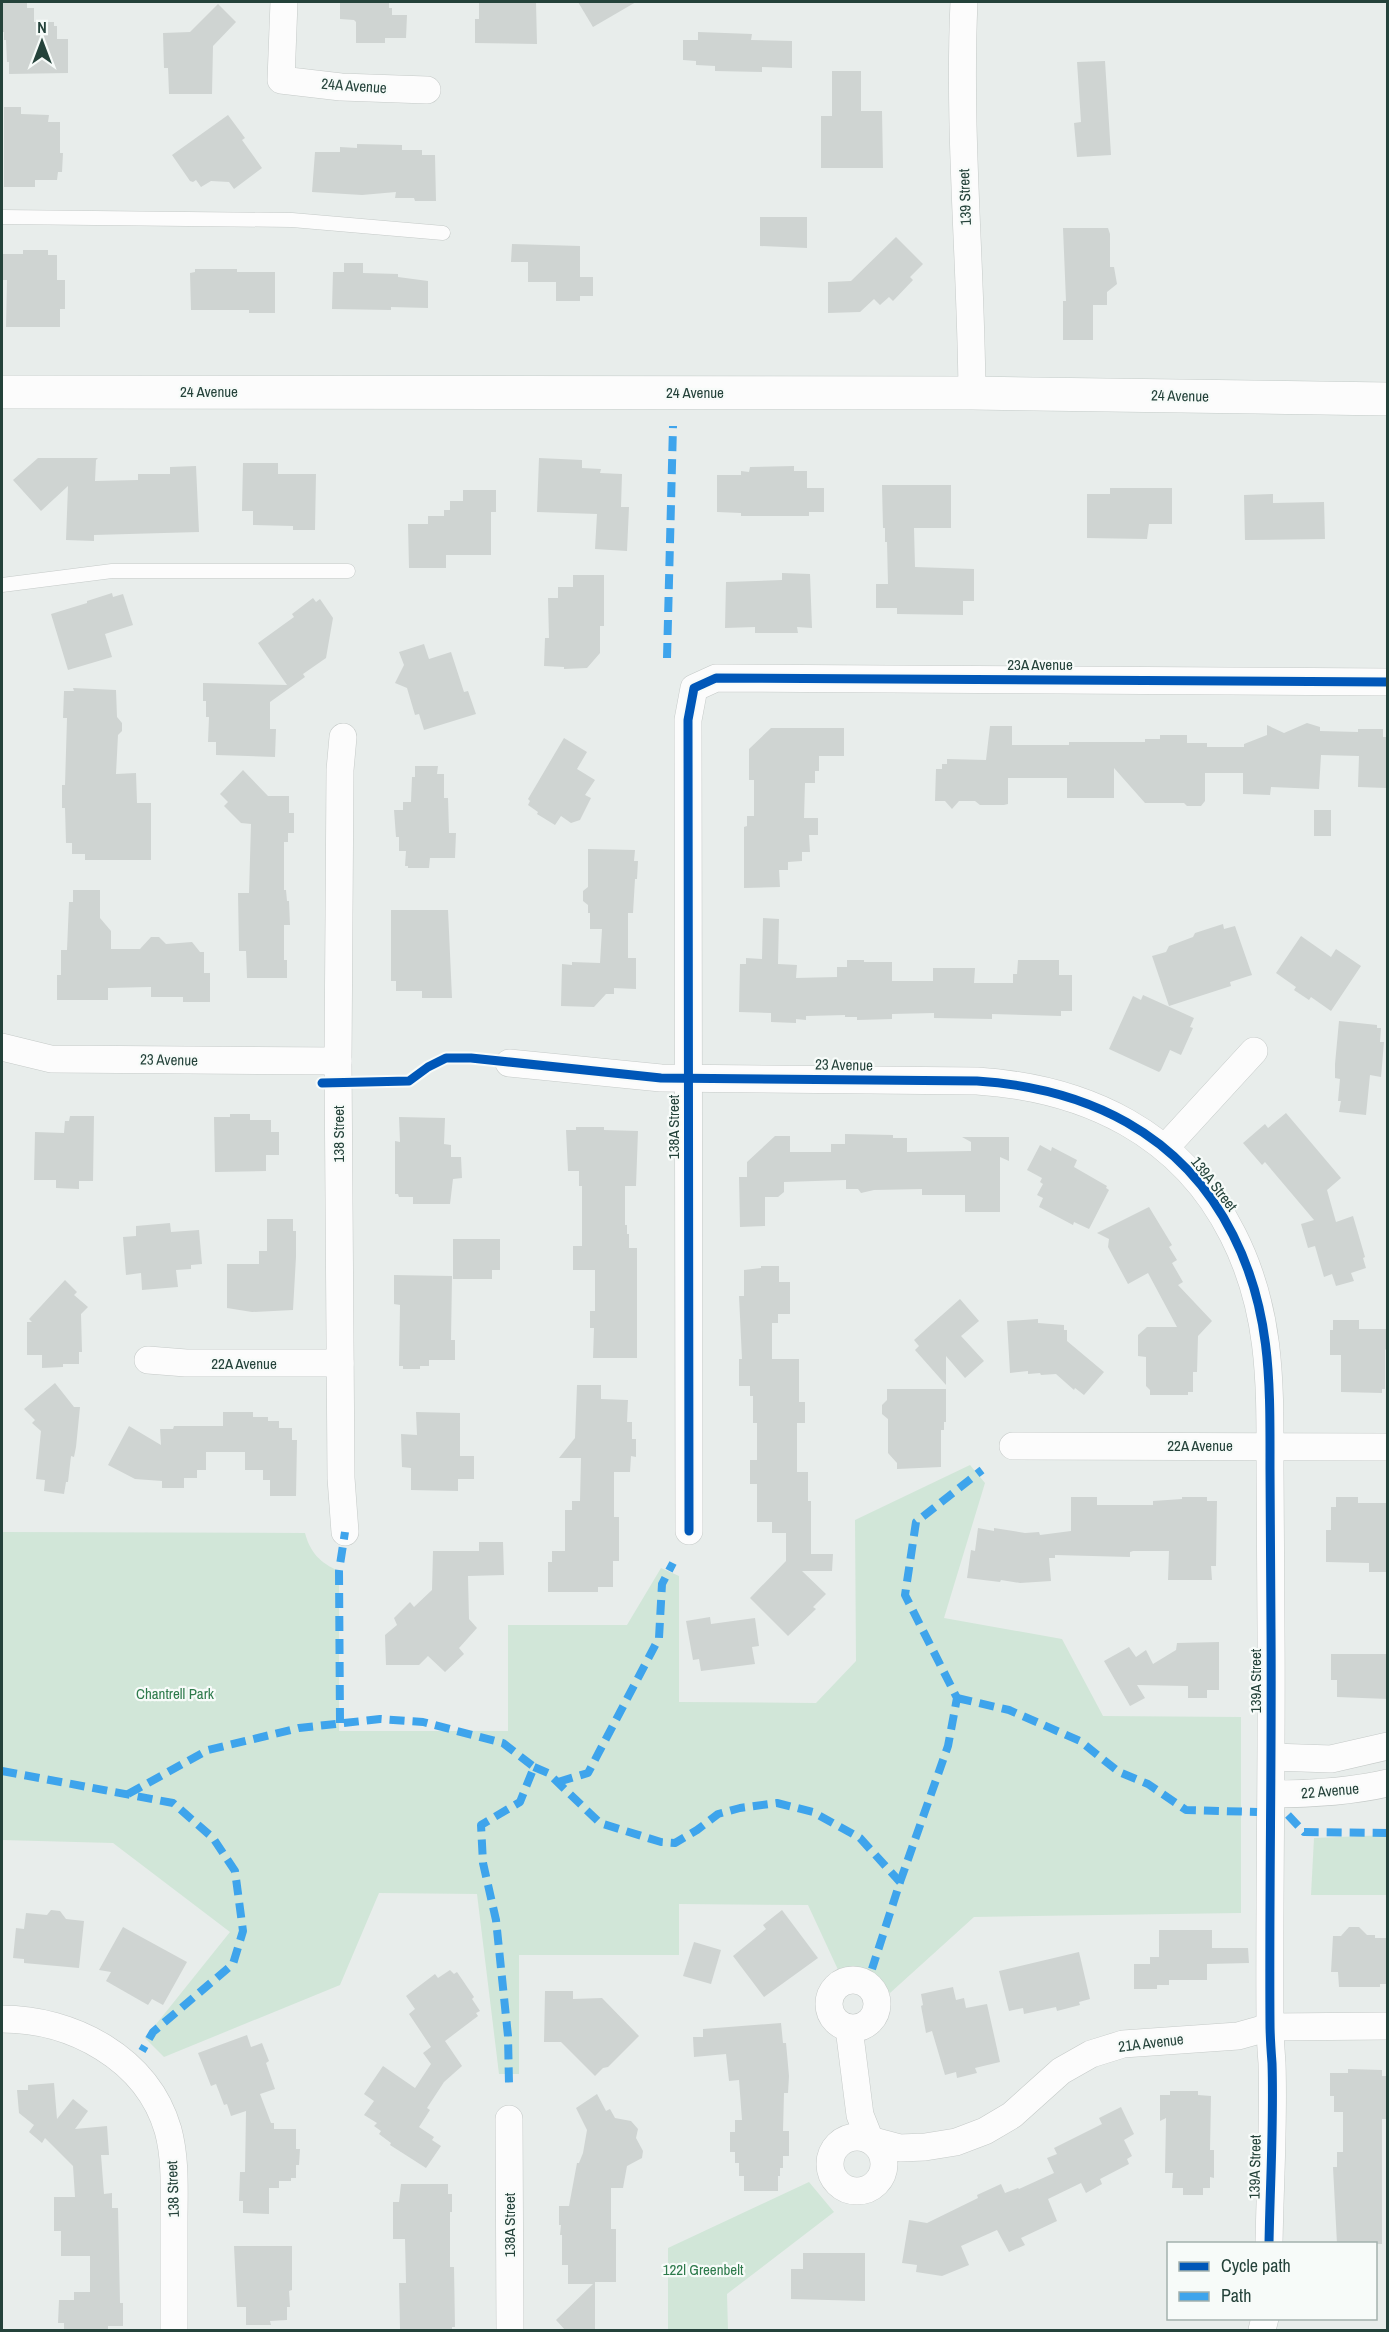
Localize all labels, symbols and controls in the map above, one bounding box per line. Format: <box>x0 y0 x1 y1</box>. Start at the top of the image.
north arrow <box>12 12 72 72</box>
text: N <box>37 16 47 38</box>
street label: 24A Avenue <box>321 73 388 98</box>
street label: 139 Street <box>953 168 976 226</box>
street label: 24 Avenue <box>180 381 238 402</box>
street label: 24 Avenue <box>666 382 724 403</box>
street label: 24 Avenue <box>1151 384 1209 407</box>
street label: 23A Avenue <box>1007 654 1073 675</box>
street label: 23 Avenue <box>140 1048 198 1071</box>
street label: 23 Avenue <box>815 1053 873 1076</box>
street label: 138A Street <box>663 1094 684 1159</box>
street label: 138 Street <box>328 1105 349 1162</box>
street label: 139A Street <box>1186 1152 1243 1216</box>
street label: 22A Avenue <box>211 1353 277 1374</box>
street label: 22A Avenue <box>1167 1435 1233 1456</box>
street label: 139A Street <box>1245 1648 1266 1713</box>
park label: Chantrell Park <box>136 1683 215 1704</box>
street label: 22 Avenue <box>1300 1778 1360 1803</box>
street label: 21A Avenue <box>1117 2028 1185 2057</box>
street label: 139A Street <box>1243 2134 1266 2199</box>
street label: 138 Street <box>161 2160 184 2218</box>
street label: 138A Street <box>499 2192 520 2257</box>
legend <box>1167 2242 1377 2320</box>
text: Cycle path <box>1221 2253 1291 2278</box>
park label: 122l Greenbelt <box>663 2259 744 2280</box>
text: Path <box>1221 2283 1251 2308</box>

